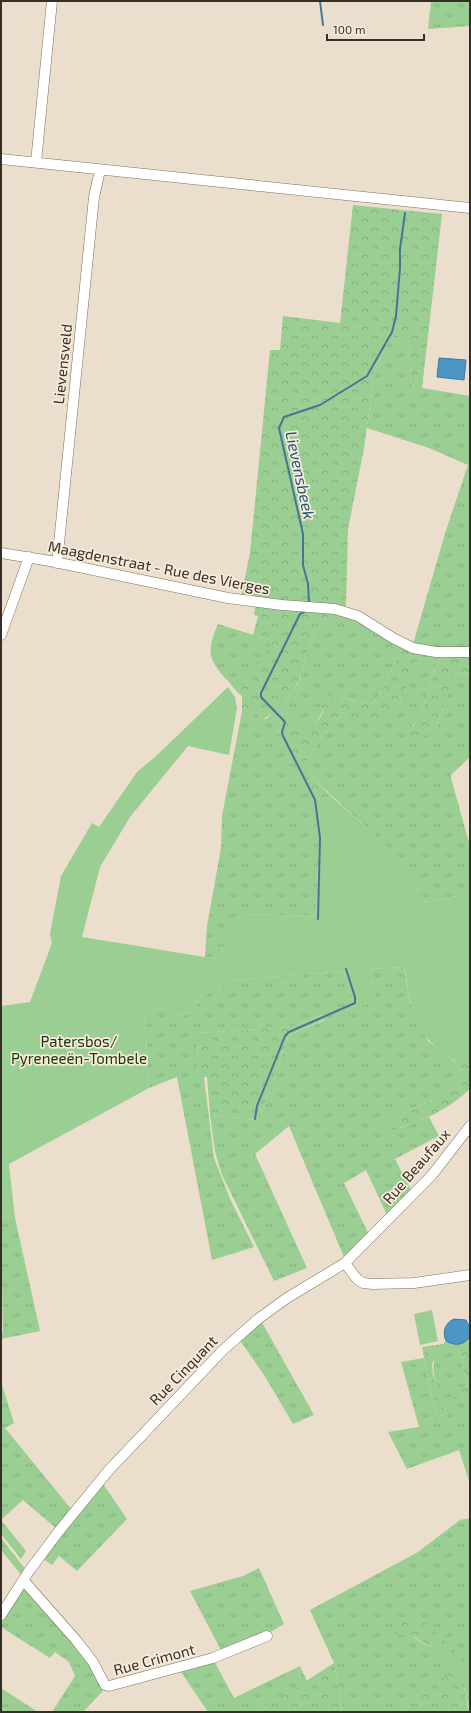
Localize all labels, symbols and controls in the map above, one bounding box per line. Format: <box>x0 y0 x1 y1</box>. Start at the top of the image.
scale bar <box>327 16 424 42</box>
text: 100 m <box>333 22 365 36</box>
street label: Lievensveld <box>49 323 75 405</box>
water label: Lievensbeek <box>282 429 320 521</box>
street label: Maagdenstraat - Rue des Vierges <box>47 537 271 597</box>
park label: Patersbos/ Pyreneeën-Tombele <box>11 1032 147 1067</box>
street label: Rue Beaufaux <box>378 1125 454 1207</box>
street label: Rue Cinquant <box>145 1331 221 1409</box>
street label: Rue Crimont <box>111 1639 197 1679</box>

